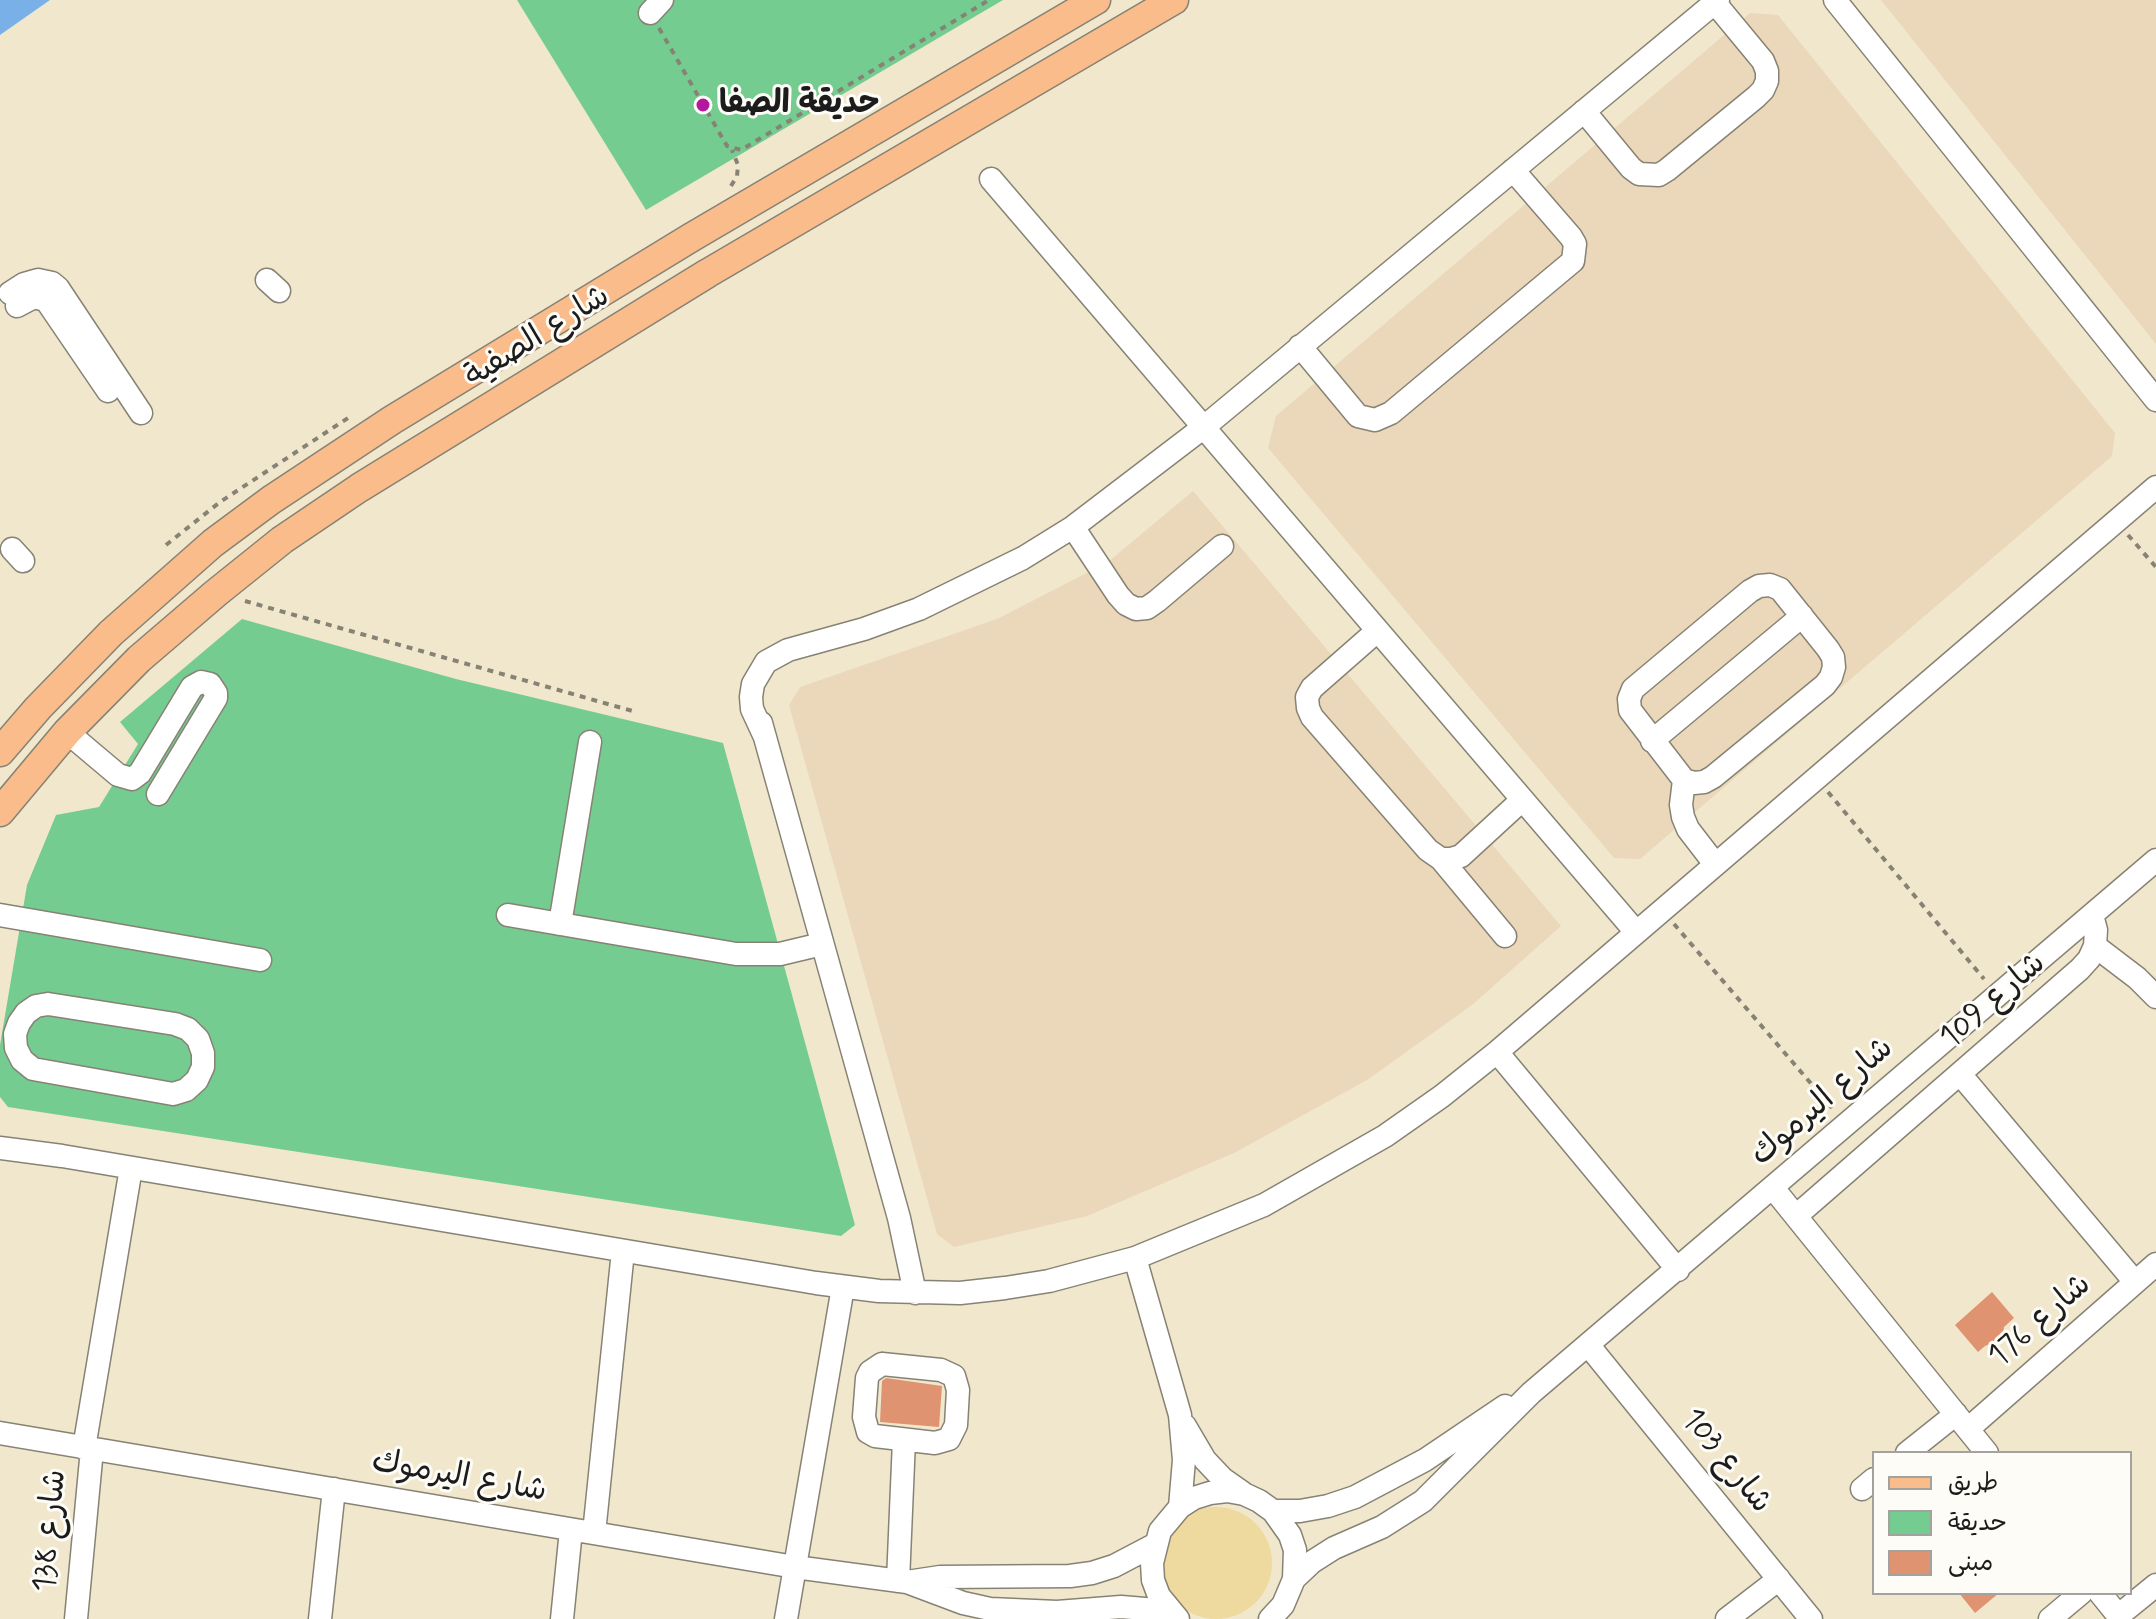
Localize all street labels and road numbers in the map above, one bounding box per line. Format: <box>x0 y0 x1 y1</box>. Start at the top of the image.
street label: شارع الصفية <box>458 278 618 398</box>
street label: شارع 109 <box>1933 946 2055 1058</box>
street label: شارع اليرموك <box>1744 1031 1902 1175</box>
street label: شارع 176 <box>1982 1267 2100 1377</box>
street label: شارع 103 <box>1671 1402 1779 1522</box>
street label: شارع اليرموك <box>369 1444 549 1512</box>
street label: شارع 138 <box>28 1468 76 1594</box>

